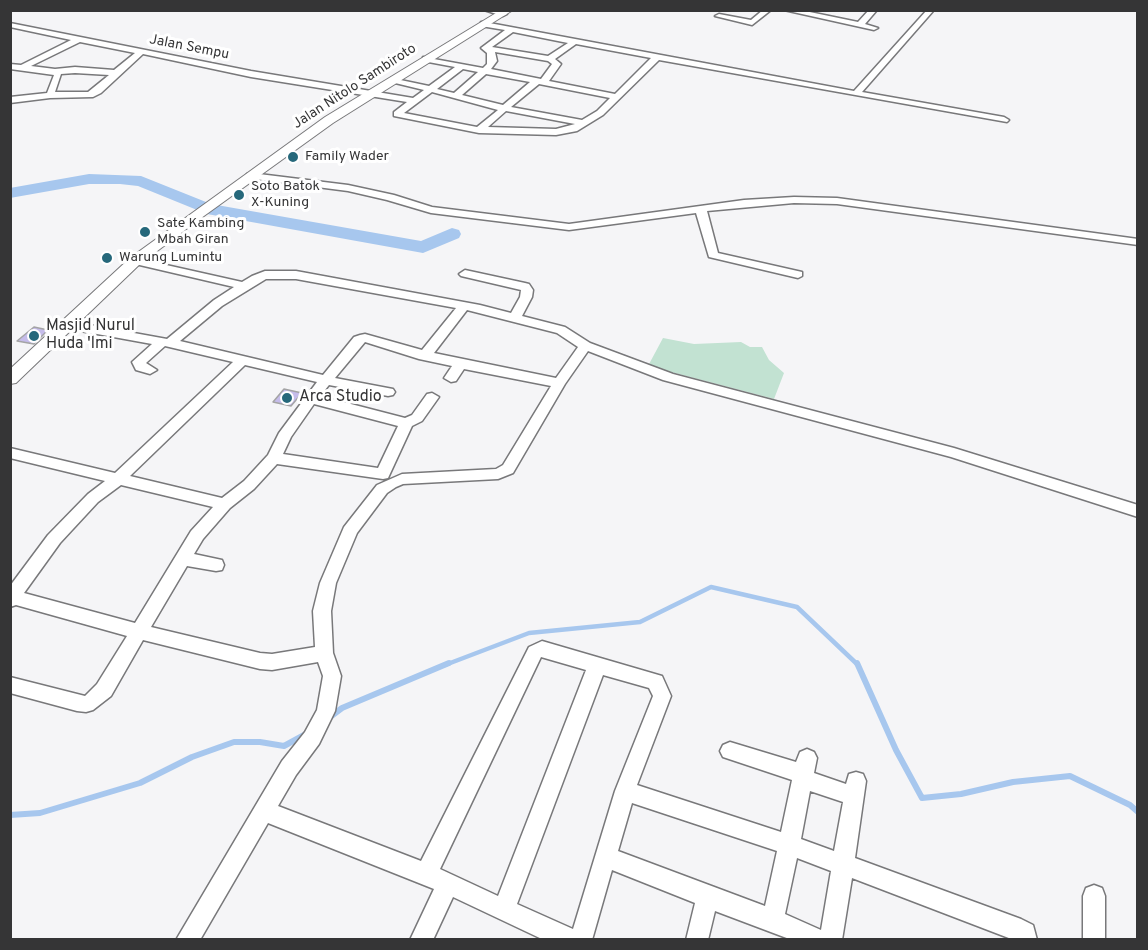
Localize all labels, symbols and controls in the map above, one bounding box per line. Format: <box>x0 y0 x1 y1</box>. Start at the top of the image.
street label: Jalan Sempu <box>148 32 230 64</box>
street label: Jalan Nitolo Sambiroto <box>290 41 420 133</box>
place label: Family Wader <box>305 149 389 165</box>
marker: Family Wader <box>286 150 300 164</box>
place label: Soto Batok X-Kuning <box>251 179 320 212</box>
marker: Soto Batok X-Kuning <box>232 188 246 202</box>
place label: Sate Kambing Mbah Giran <box>157 216 244 249</box>
marker: Sate Kambing Mbah Giran <box>138 225 152 239</box>
place label: Warung Lumintu <box>119 250 222 266</box>
marker: Warung Lumintu <box>100 251 114 265</box>
place label: Masjid Nurul Huda 'lmi <box>46 317 135 355</box>
marker: Masjid Nurul Huda 'lmi <box>27 329 41 343</box>
place label: Arca Studio <box>299 388 382 408</box>
marker: Arca Studio <box>280 391 294 405</box>

